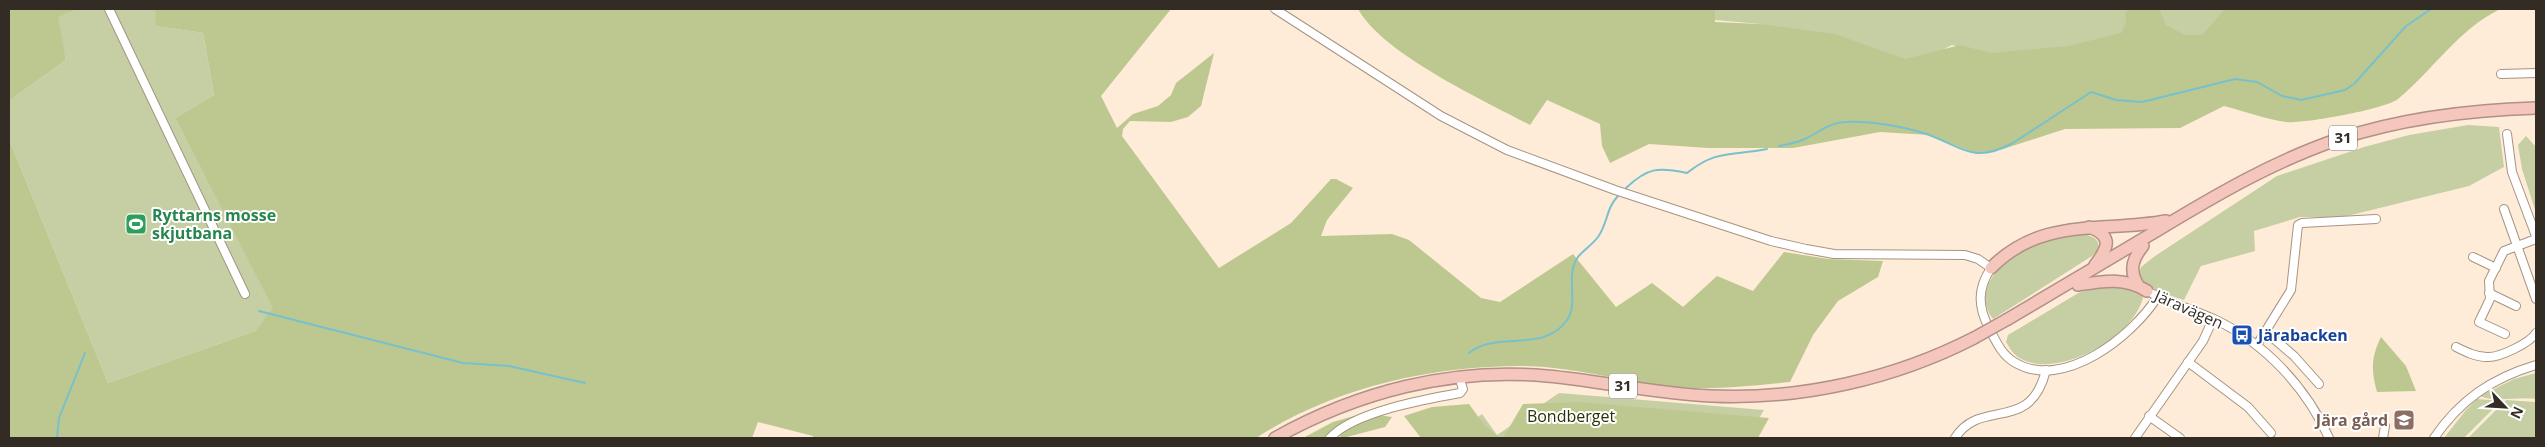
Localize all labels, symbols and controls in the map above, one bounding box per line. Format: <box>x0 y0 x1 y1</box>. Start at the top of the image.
road number: 31 <box>2329 126 2357 150</box>
place label: Ryttarns mosse skjutbana <box>152 204 276 244</box>
sports icon: Ryttarns mosse skjutbana <box>124 212 148 236</box>
street label: Järavägen <box>2149 283 2227 334</box>
bus stop icon: Järabacken <box>2230 323 2254 347</box>
place label: Järabacken <box>2256 324 2348 346</box>
road number: 31 <box>1609 374 1637 398</box>
north arrow <box>2480 382 2530 432</box>
text: N <box>2506 404 2528 422</box>
park label: Bondberget <box>1527 405 1615 427</box>
school or university icon: Jära gård <box>2392 408 2416 432</box>
place label: Jära gård <box>2314 409 2388 431</box>

